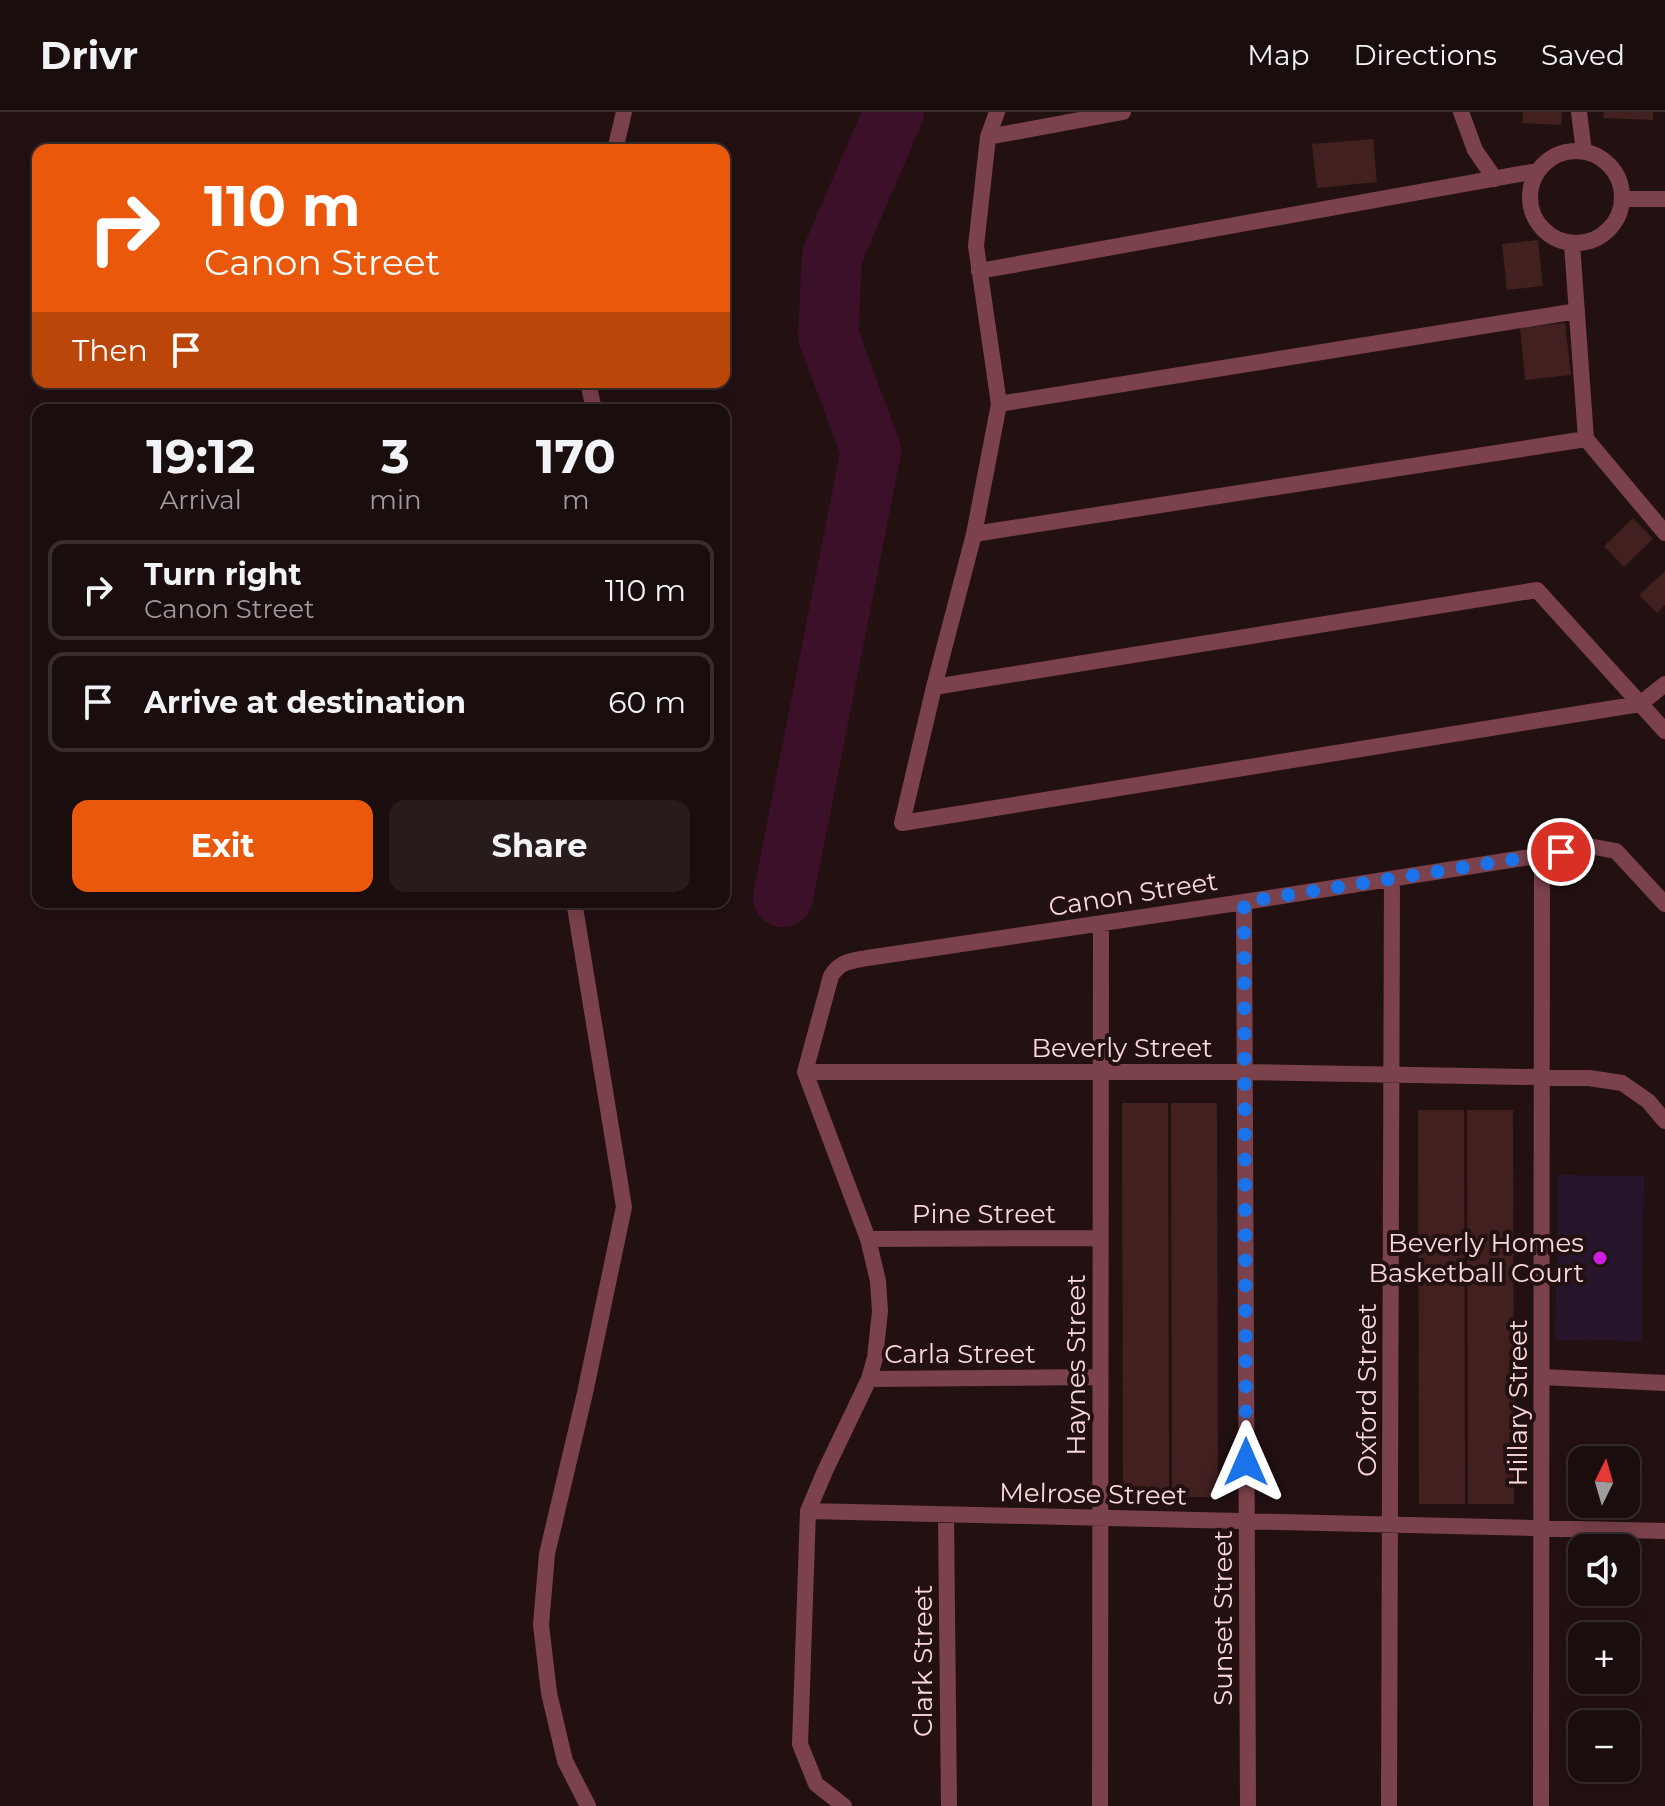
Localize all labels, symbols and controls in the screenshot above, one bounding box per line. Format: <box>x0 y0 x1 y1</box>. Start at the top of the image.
text: Drivr <box>40 32 138 79</box>
text: Map <box>1247 38 1309 72</box>
text: Directions <box>1353 38 1497 72</box>
text: Saved <box>1541 38 1625 72</box>
text: 110 m <box>204 172 361 240</box>
icon: right <box>72 176 176 280</box>
text: Canon Street <box>204 240 440 284</box>
icon: arrive <box>164 328 208 372</box>
text: Then <box>72 332 148 369</box>
text: 19:12 <box>146 427 255 485</box>
text: 3 <box>381 427 410 485</box>
text: 170 <box>536 427 616 485</box>
text: Arrival <box>160 484 242 516</box>
text: min <box>369 484 422 516</box>
text: m <box>562 484 590 516</box>
text: Turn right <box>144 556 301 593</box>
icon: right <box>76 568 120 612</box>
text: 110 m <box>605 572 686 609</box>
text: Canon Street <box>144 593 314 625</box>
icon: arrive <box>76 680 120 724</box>
text: Arrive at destination <box>144 684 466 721</box>
text: 60 m <box>608 684 686 721</box>
button: Exit <box>72 800 373 892</box>
button: Share <box>389 800 690 892</box>
pin <box>1527 818 1595 886</box>
icon: arrive <box>1539 830 1583 874</box>
street label: Canon Street <box>1046 865 1220 923</box>
street label: Beverly Street <box>1031 1032 1213 1064</box>
street label: Pine Street <box>912 1198 1056 1230</box>
place label: Beverly Homes Basketball Court <box>1368 1227 1584 1289</box>
marker: Beverly Homes Basketball Court <box>1591 1249 1609 1267</box>
street label: Haynes Street <box>1060 1274 1092 1456</box>
street label: Oxford Street <box>1351 1303 1383 1477</box>
street label: Hillary Street <box>1502 1319 1534 1487</box>
street label: Carla Street <box>884 1338 1036 1370</box>
position arrow <box>1204 1420 1288 1504</box>
north arrow <box>1568 1446 1640 1518</box>
map controls <box>1568 1446 1640 1782</box>
street label: Melrose Street <box>999 1476 1187 1512</box>
street label: Sunset Street <box>1207 1530 1239 1706</box>
button: sound <box>1568 1534 1640 1606</box>
street label: Clark Street <box>907 1585 939 1737</box>
button: + <box>1568 1622 1640 1694</box>
button: − <box>1568 1710 1640 1782</box>

